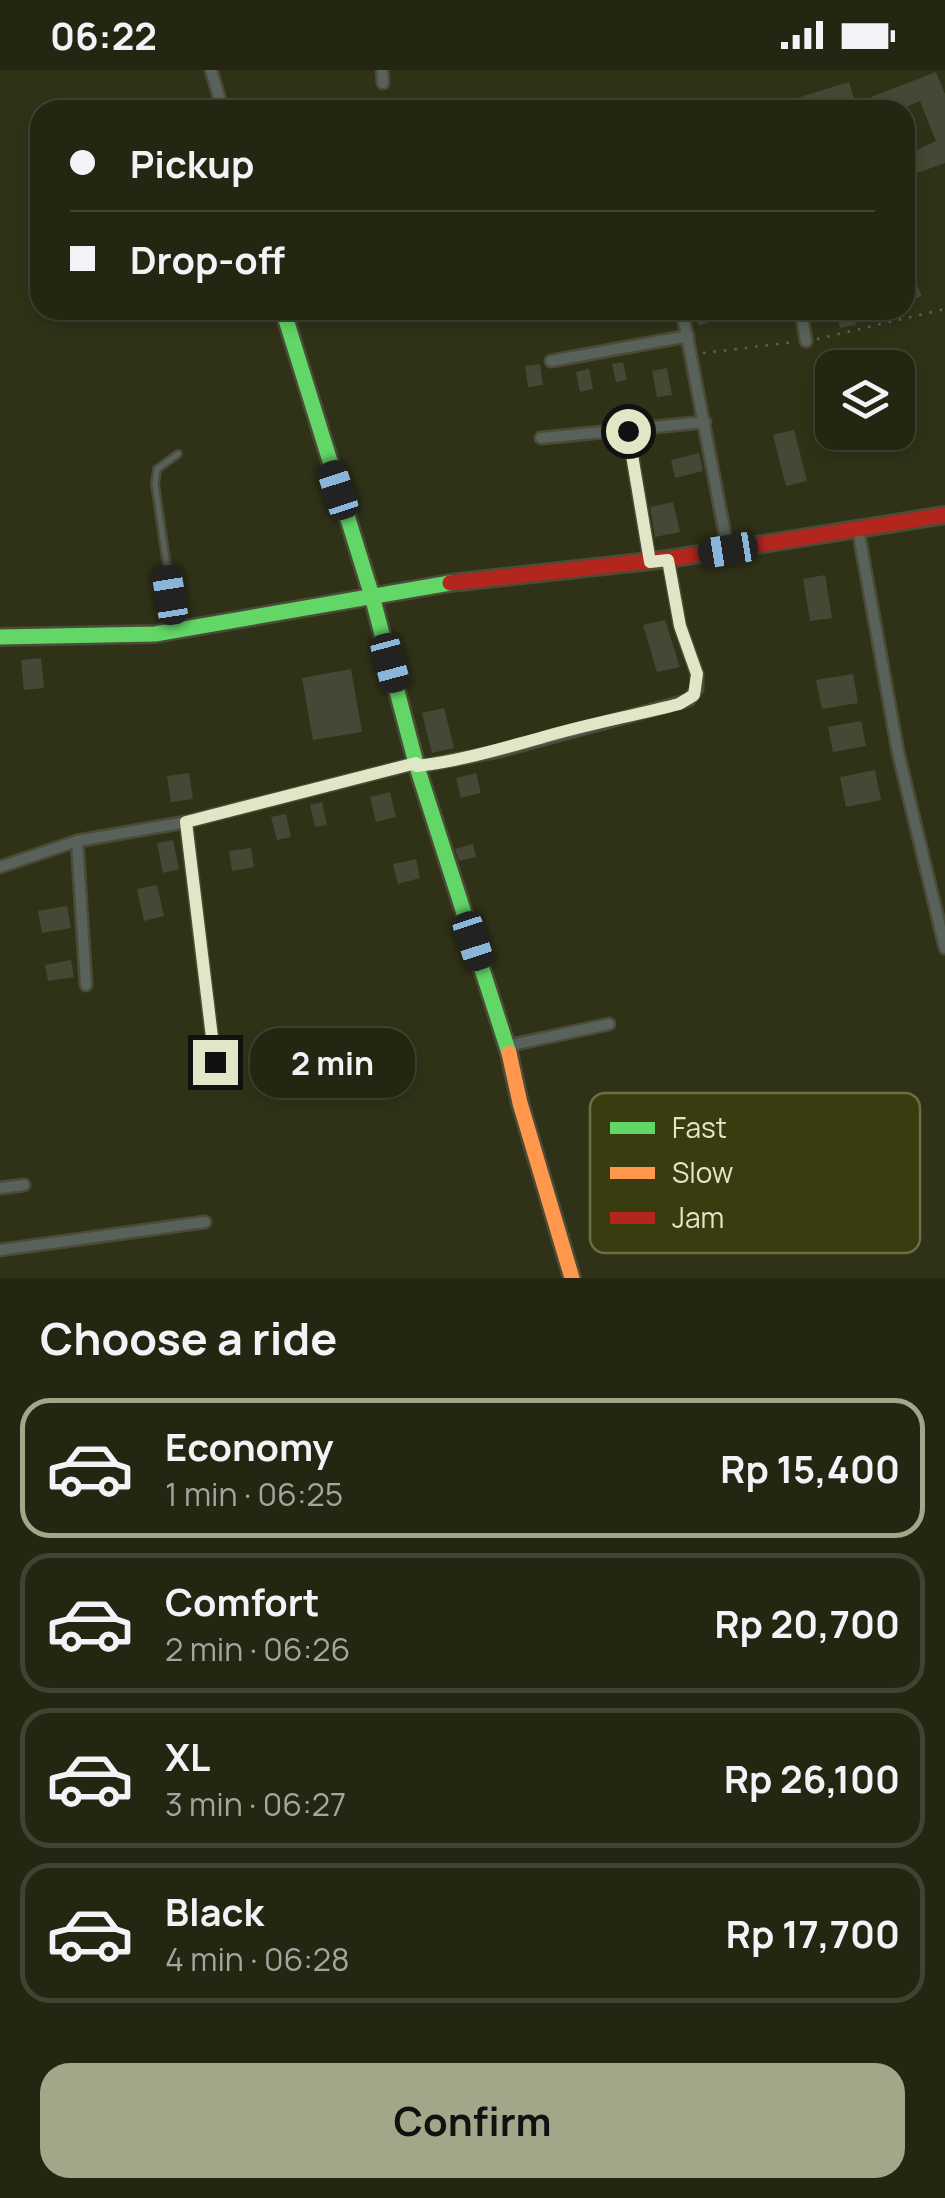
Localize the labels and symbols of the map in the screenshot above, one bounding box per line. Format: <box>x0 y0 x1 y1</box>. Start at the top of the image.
route start <box>606 409 651 454</box>
car <box>314 457 362 523</box>
car <box>696 530 760 570</box>
car <box>150 563 190 627</box>
car <box>368 630 412 696</box>
car <box>449 908 497 974</box>
callout: 2 min <box>250 1027 415 1097</box>
route end <box>193 1040 238 1085</box>
legend <box>590 1093 920 1253</box>
text: Fast <box>672 1108 727 1146</box>
text: Slow <box>672 1153 733 1191</box>
text: Jam <box>672 1198 724 1236</box>

